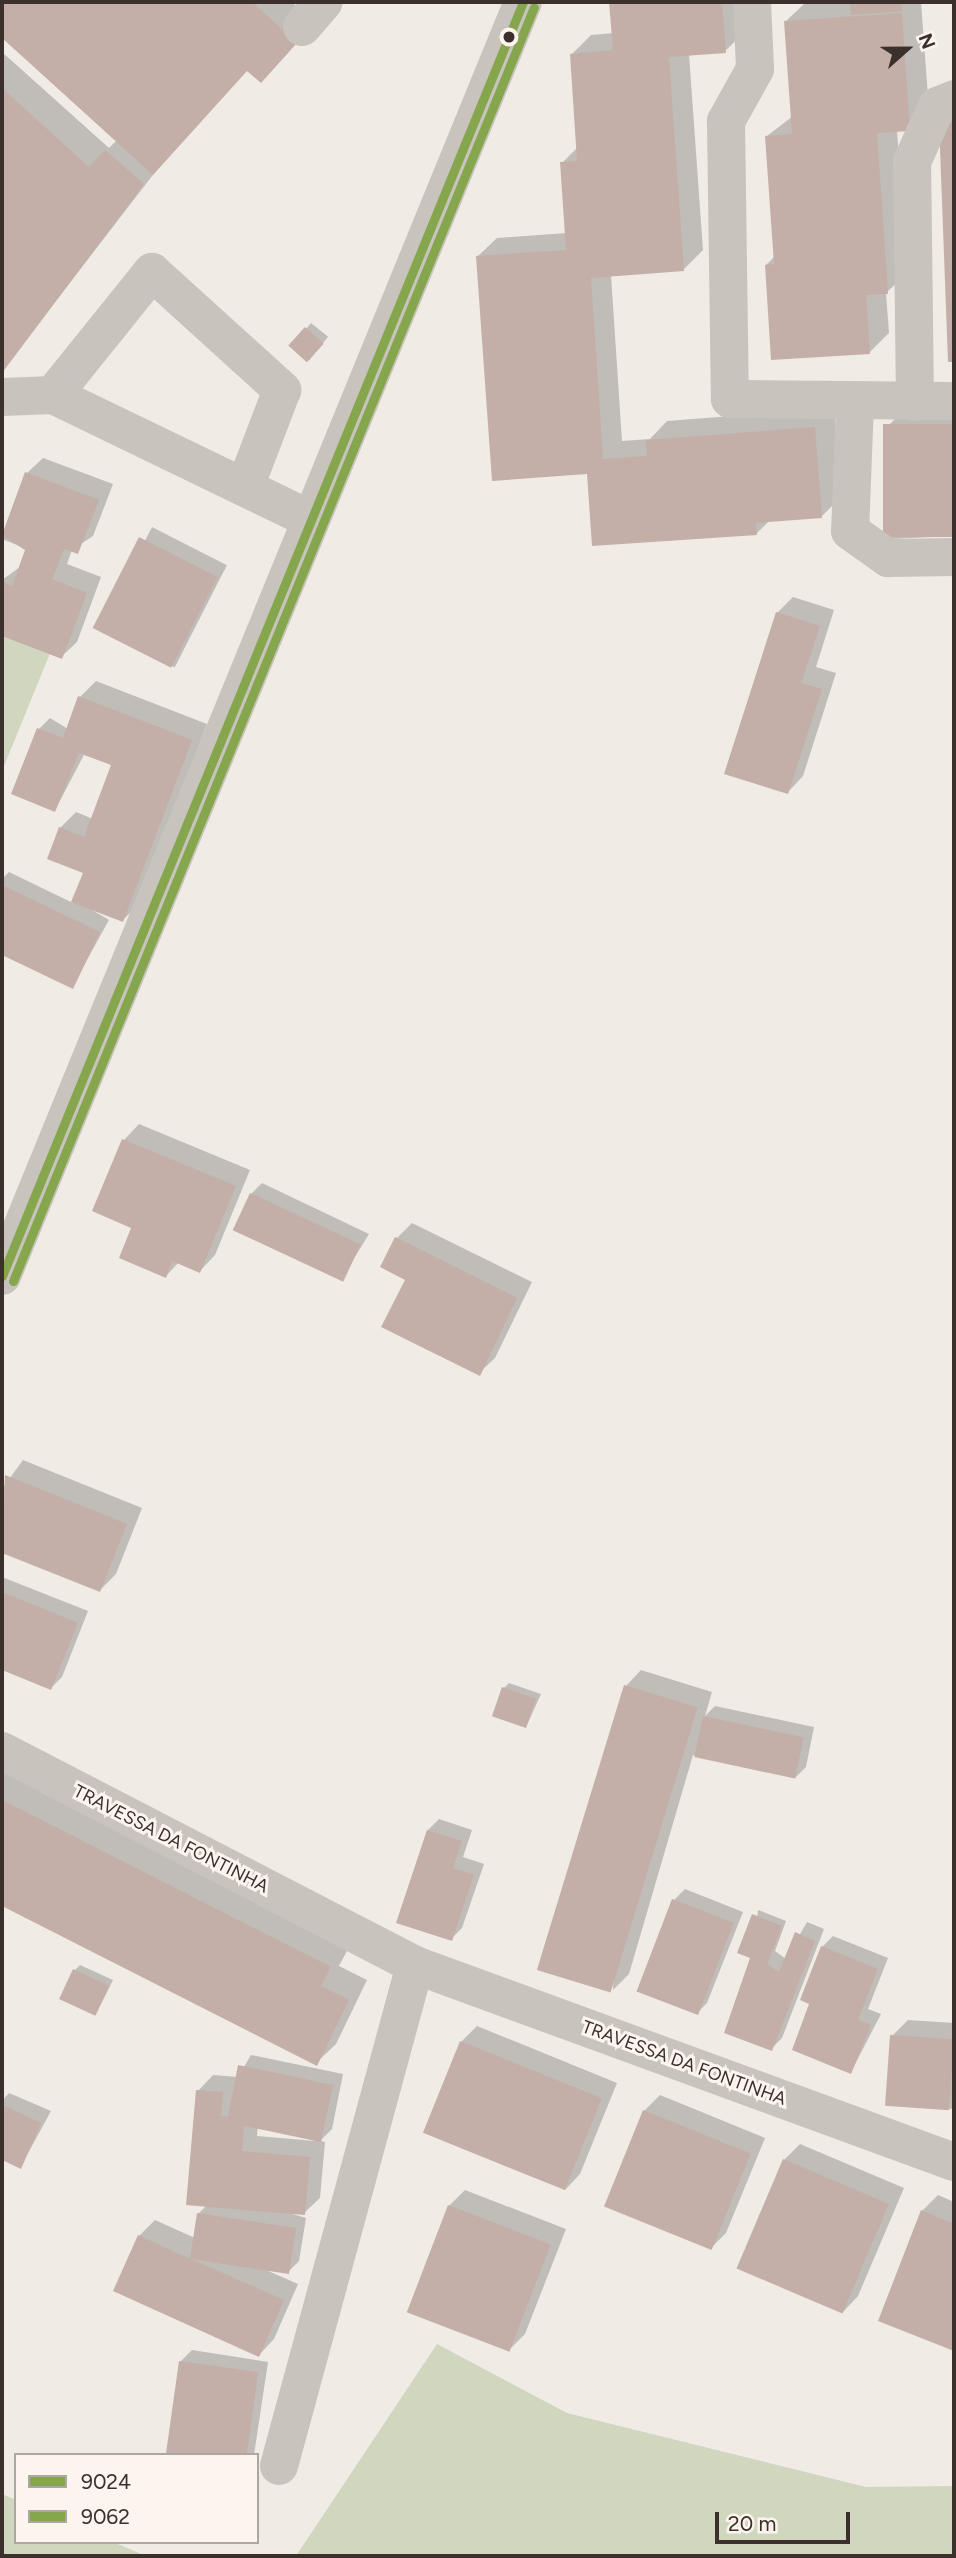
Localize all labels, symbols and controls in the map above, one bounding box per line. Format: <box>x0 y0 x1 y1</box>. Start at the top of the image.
north arrow <box>872 14 942 84</box>
unlabelled marker <box>502 30 516 44</box>
text: N <box>914 30 940 52</box>
street label: TRAVESSA DA FONTINHA <box>70 1780 272 1898</box>
street label: TRAVESSA DA FONTINHA <box>579 2016 789 2110</box>
legend <box>14 2453 259 2544</box>
text: 9024 <box>81 2469 131 2494</box>
scale bar <box>718 2498 853 2542</box>
text: 9062 <box>81 2504 130 2529</box>
text: 20 m <box>728 2511 776 2536</box>

